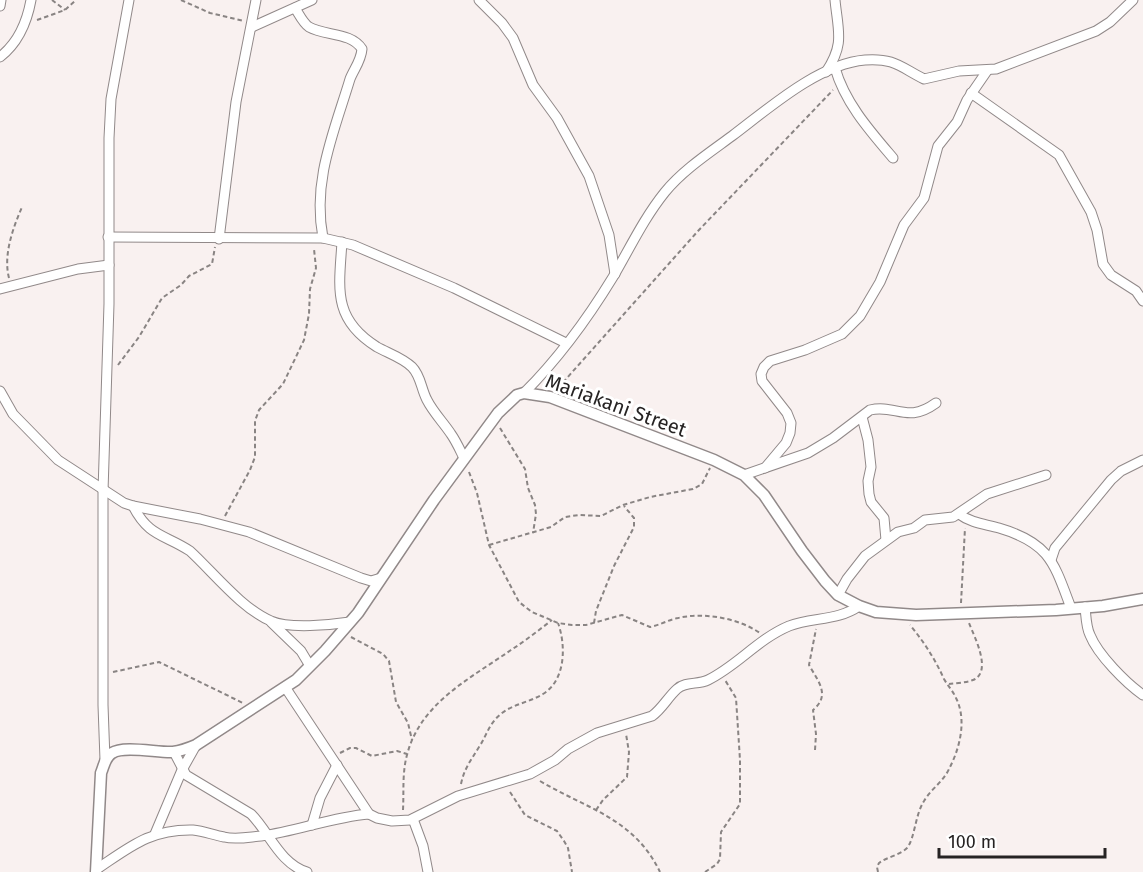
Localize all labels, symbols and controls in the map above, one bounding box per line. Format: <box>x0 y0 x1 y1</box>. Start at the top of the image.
street label: Mariakani Street <box>542 368 691 442</box>
scale bar <box>939 821 1106 859</box>
text: 100 m <box>948 831 996 853</box>

